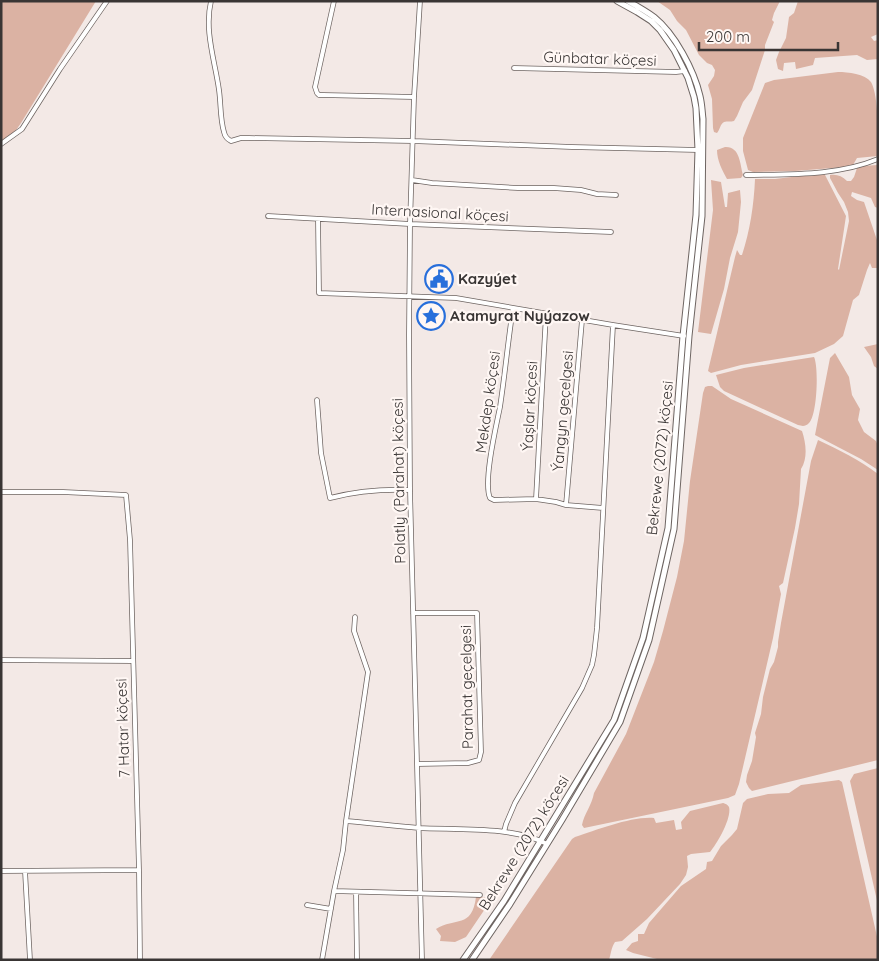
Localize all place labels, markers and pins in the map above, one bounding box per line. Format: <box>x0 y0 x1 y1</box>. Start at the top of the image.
public building icon: Kazyýet <box>424 264 454 294</box>
place label: Kazyýet <box>458 269 517 288</box>
place icon: Atamyrat Nyýazow <box>416 301 446 331</box>
place label: Atamyrat Nyýazow <box>450 306 590 325</box>

